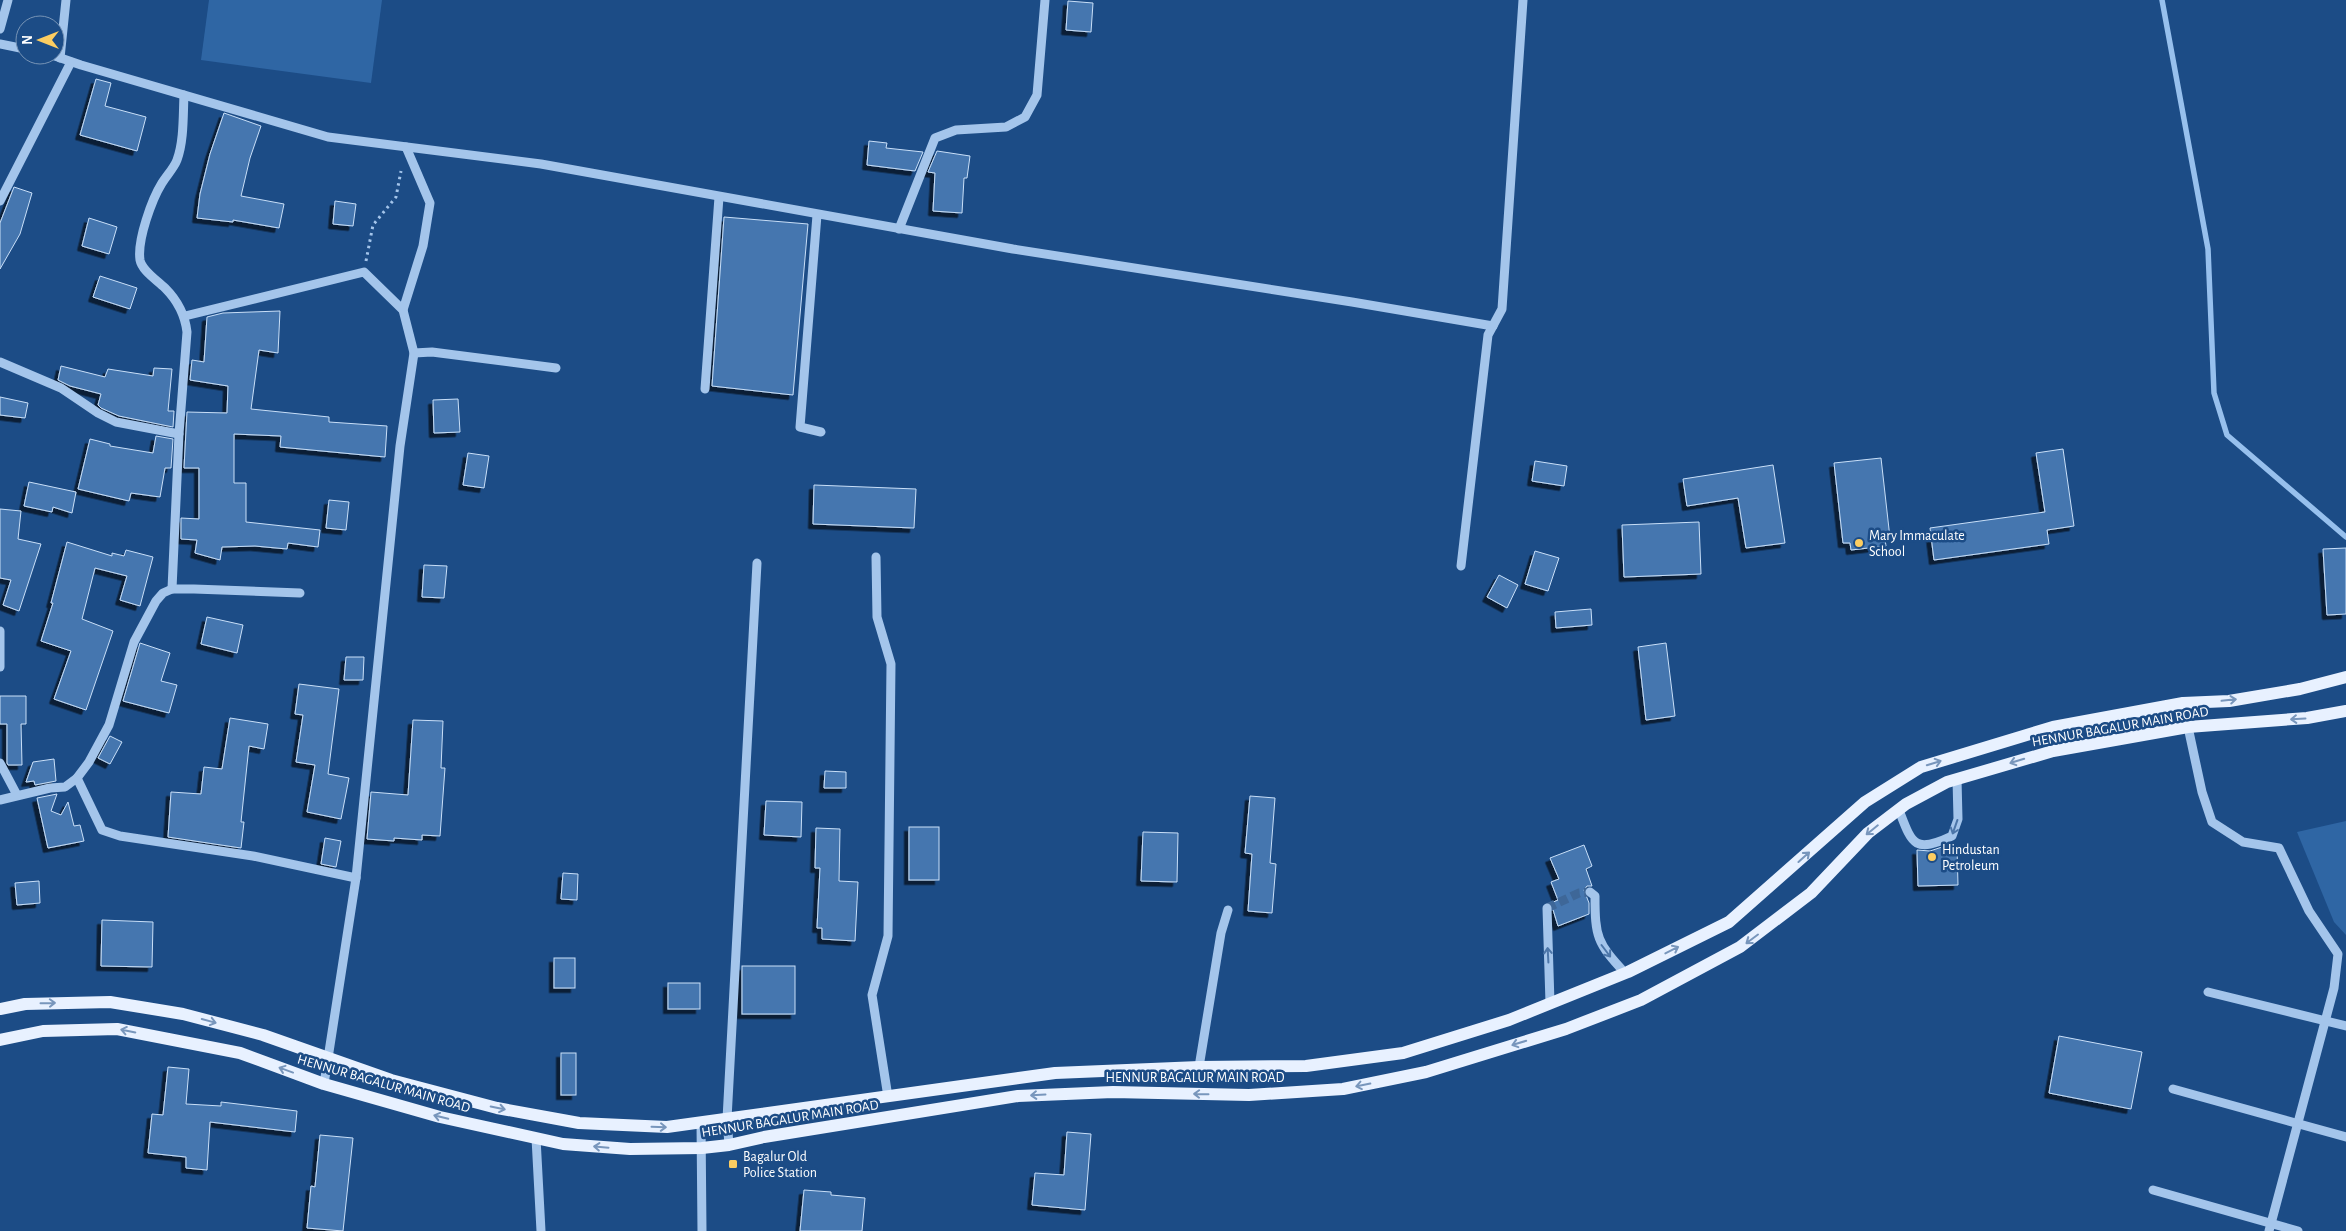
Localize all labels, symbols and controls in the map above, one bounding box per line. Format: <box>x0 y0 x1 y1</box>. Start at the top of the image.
north arrow <box>15 15 65 65</box>
text: N <box>21 35 35 45</box>
place label: Mary Immaculate School <box>1869 529 1965 559</box>
marker: Mary Immaculate School <box>1853 537 1865 549</box>
one-way arrow <box>2221 695 2237 705</box>
street label: HENNUR BAGALUR MAIN ROAD <box>2031 705 2210 749</box>
one-way arrow <box>2290 714 2306 723</box>
one-way arrow <box>2009 757 2025 767</box>
one-way arrow <box>1926 758 1942 767</box>
one-way arrow <box>1950 819 1959 834</box>
one-way arrow <box>1866 825 1879 836</box>
place label: Hindustan Petroleum <box>1942 843 2000 873</box>
one-way arrow <box>1797 851 1810 863</box>
marker: Hindustan Petroleum <box>1926 851 1938 863</box>
one-way arrow <box>1745 934 1759 944</box>
one-way arrow <box>1601 944 1611 958</box>
one-way arrow <box>1664 945 1679 955</box>
one-way arrow <box>1543 948 1552 964</box>
one-way arrow <box>40 999 56 1008</box>
one-way arrow <box>201 1017 217 1026</box>
one-way arrow <box>121 1026 137 1035</box>
one-way arrow <box>1512 1039 1528 1049</box>
street label: HENNUR BAGALUR MAIN ROAD <box>296 1053 472 1115</box>
one-way arrow <box>279 1065 294 1074</box>
street label: HENNUR BAGALUR MAIN ROAD <box>1105 1071 1285 1085</box>
one-way arrow <box>1355 1081 1371 1090</box>
one-way arrow <box>1193 1089 1209 1099</box>
one-way arrow <box>1031 1091 1047 1100</box>
street label: HENNUR BAGALUR MAIN ROAD <box>701 1098 880 1140</box>
one-way arrow <box>490 1104 506 1113</box>
one-way arrow <box>434 1112 450 1121</box>
one-way arrow <box>651 1122 667 1132</box>
one-way arrow <box>593 1142 609 1152</box>
place label: Bagalur Old Police Station <box>743 1150 817 1180</box>
marker: Bagalur Old Police Station <box>727 1158 739 1170</box>

